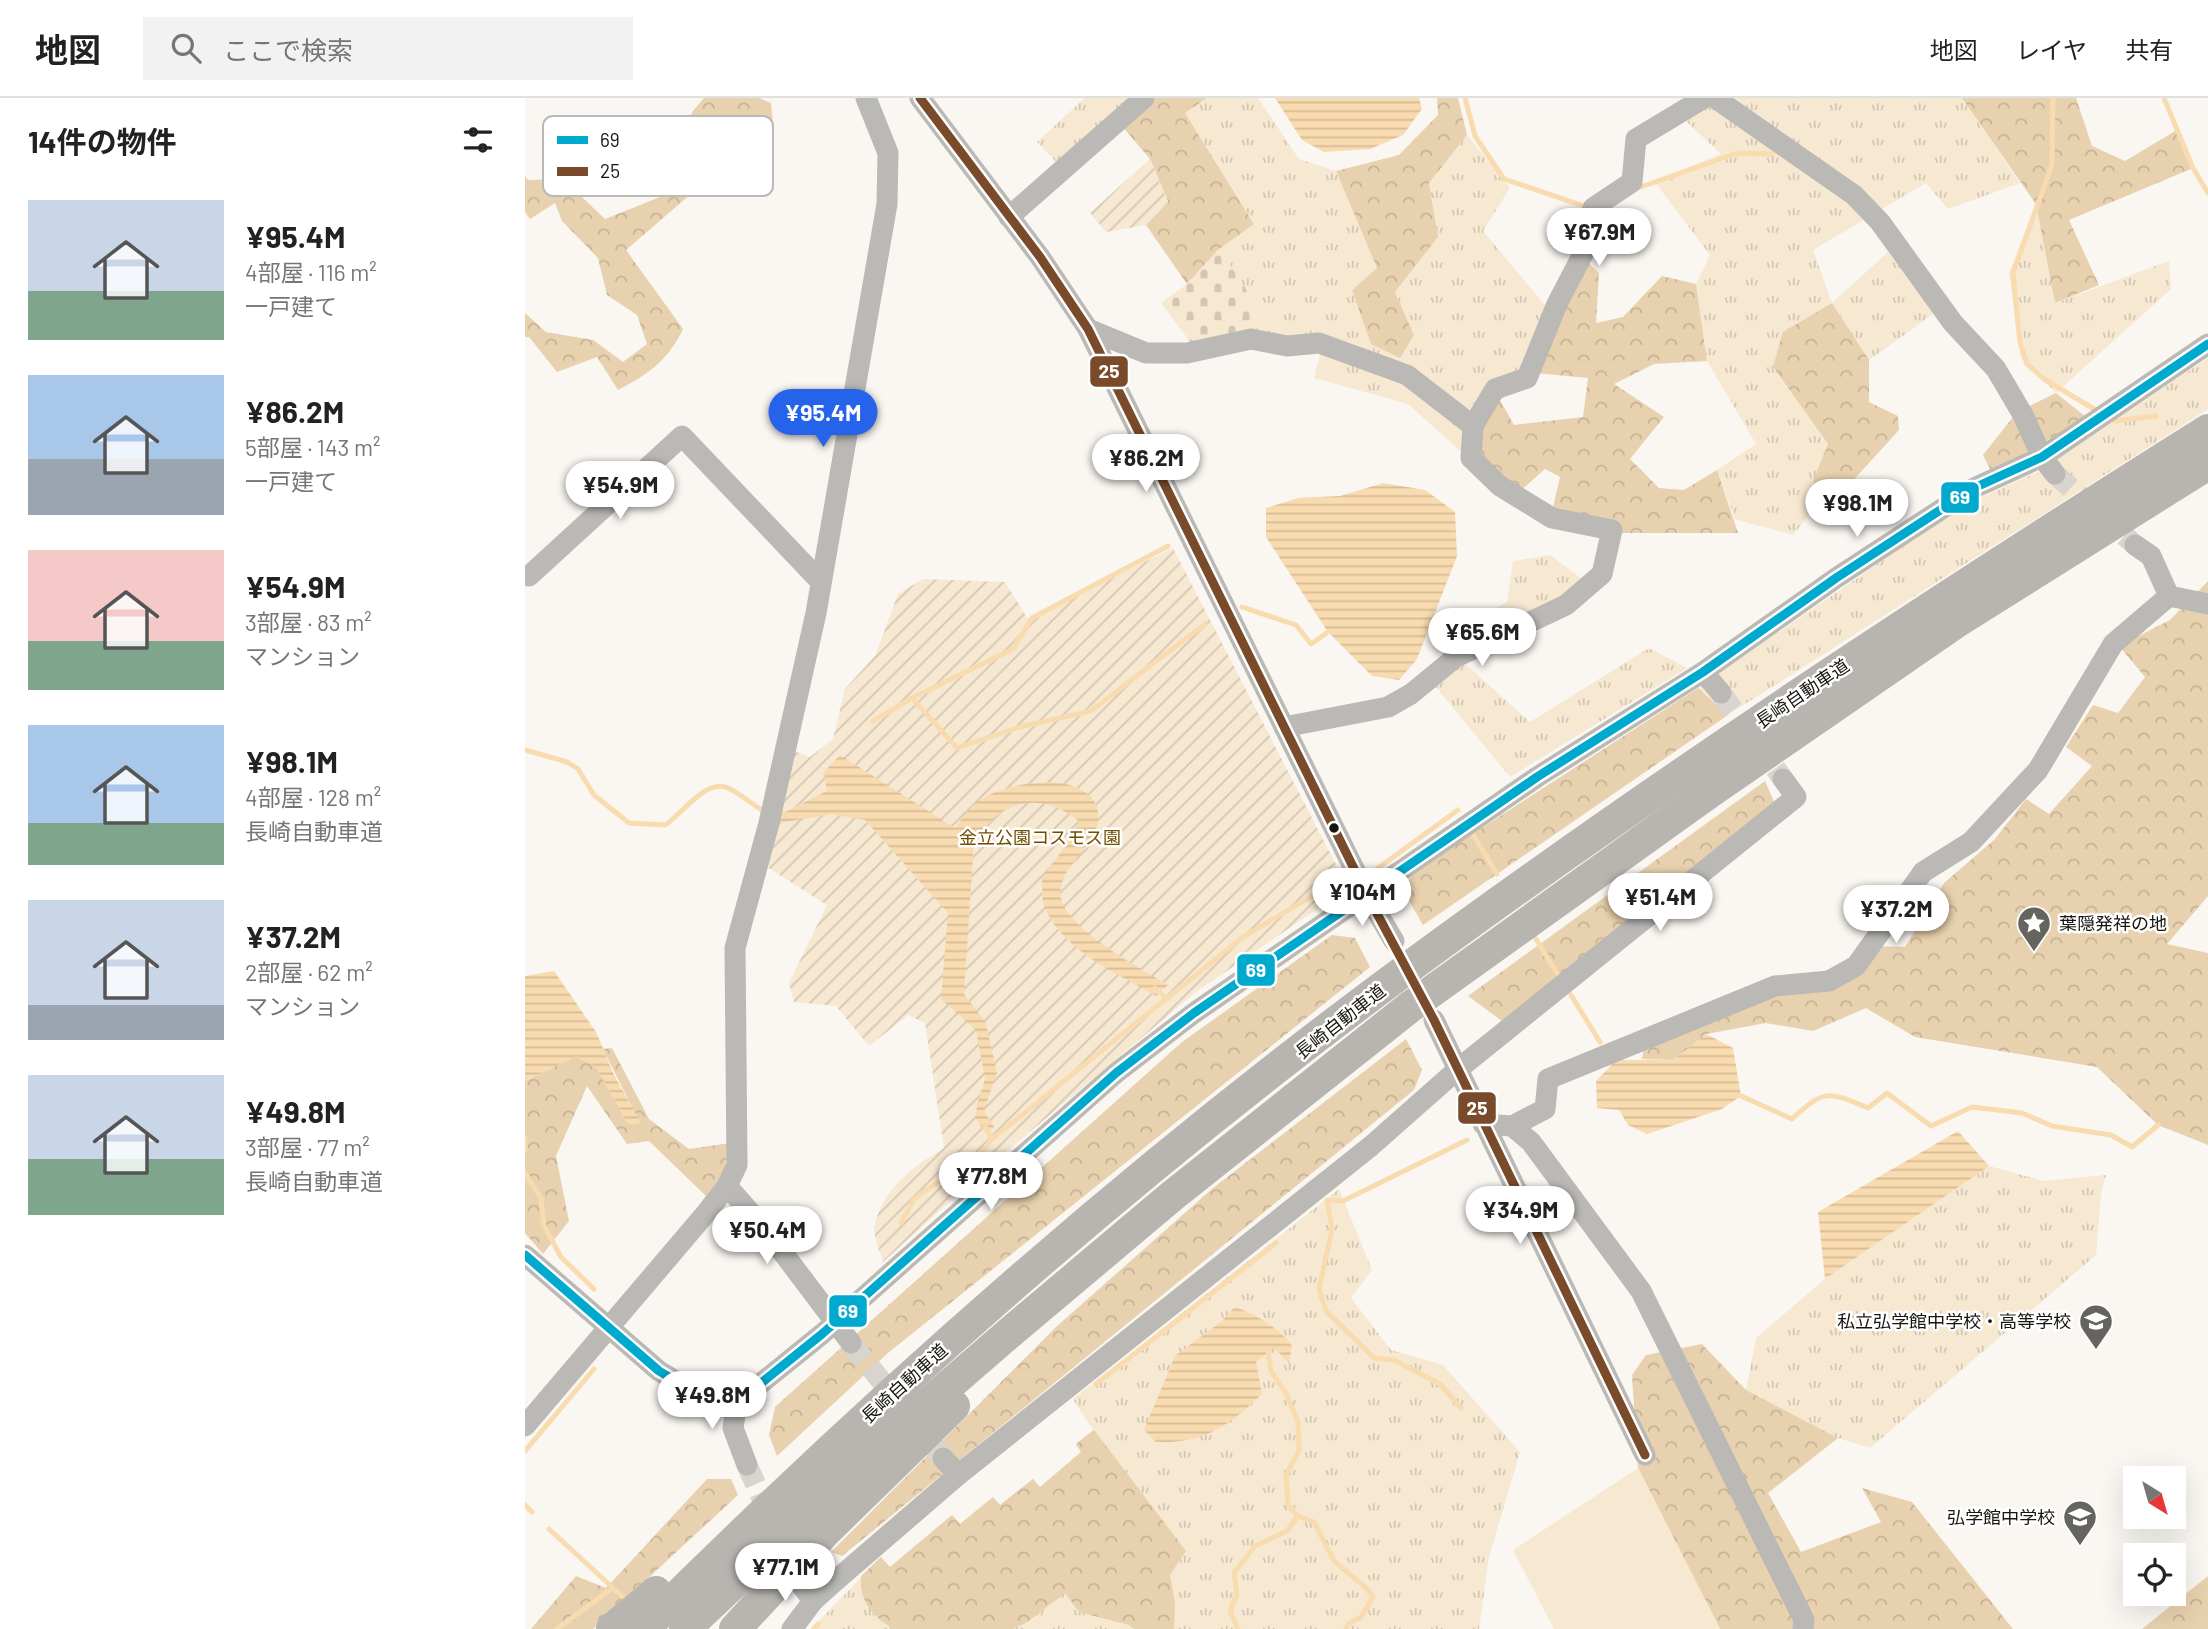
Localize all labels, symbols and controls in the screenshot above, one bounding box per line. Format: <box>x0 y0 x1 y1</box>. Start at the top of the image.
search box <box>143 17 633 80</box>
text: 地図 <box>35 29 101 69</box>
icon: search <box>167 29 205 67</box>
text: ここで検索 <box>223 34 353 65</box>
text: 地図 <box>1930 35 1978 64</box>
text: レイヤ <box>2016 35 2087 64</box>
text: 共有 <box>2125 35 2173 64</box>
legend <box>543 116 773 196</box>
icon: filters <box>459 121 497 159</box>
text: 14件の物件 <box>28 123 177 159</box>
text: 69 <box>600 128 620 151</box>
text: 25 <box>600 159 620 182</box>
pin: ¥67.9M <box>1542 208 1656 268</box>
text: ¥67.9M <box>1563 217 1635 245</box>
text: ¥95.4M <box>245 218 345 254</box>
icon: home <box>84 228 168 312</box>
text: 4部屋 · 116 m² <box>245 258 377 286</box>
text: 一戸建て <box>245 292 337 320</box>
line badge: 25 <box>1089 355 1129 388</box>
text: 25 <box>1099 359 1119 382</box>
pin: ¥95.4M <box>766 390 880 449</box>
text: ¥86.2M <box>245 393 344 429</box>
text: ¥95.4M <box>785 398 861 426</box>
icon: home <box>84 403 168 487</box>
text: 5部屋 · 143 m² <box>245 433 381 461</box>
pin: ¥86.2M <box>1089 434 1203 494</box>
text: ¥86.2M <box>1108 443 1184 471</box>
pin: ¥54.9M <box>563 462 677 521</box>
text: 一戸建て <box>245 467 337 495</box>
text: ¥54.9M <box>582 470 658 498</box>
pin: ¥98.1M <box>1800 480 1914 539</box>
line badge: 69 <box>1940 481 1980 514</box>
text: 69 <box>1950 485 1970 508</box>
text: ¥98.1M <box>1821 488 1893 516</box>
text: ¥54.9M <box>245 568 345 604</box>
icon: home <box>84 578 168 662</box>
text: 3部屋 · 83 m² <box>245 608 372 636</box>
pin: ¥65.6M <box>1425 608 1539 668</box>
text: ¥65.6M <box>1444 617 1520 645</box>
text: マンション <box>245 642 360 670</box>
street label: 長崎自動車道 <box>1751 654 1853 732</box>
text: ¥98.1M <box>245 743 338 779</box>
icon: home <box>84 753 168 837</box>
text: 4部屋 · 128 m² <box>245 783 381 811</box>
text: 長崎自動車道 <box>245 817 383 845</box>
unlabelled marker <box>1327 821 1341 835</box>
park label: 金立公園コスモス園 <box>959 826 1121 848</box>
pin: ¥104M <box>1313 868 1411 928</box>
pin: ¥51.4M <box>1603 874 1717 933</box>
text: ¥104M <box>1328 877 1396 905</box>
text: ¥51.4M <box>1624 882 1696 910</box>
pin: ¥37.2M <box>1839 886 1953 945</box>
text: ¥37.2M <box>1859 894 1933 922</box>
place icon: 葉隠発祥の地 <box>2015 904 2053 953</box>
place label: 葉隠発祥の地 <box>2059 912 2167 934</box>
text: ¥37.2M <box>245 918 341 954</box>
icon: home <box>84 928 168 1012</box>
line badge: 69 <box>1236 953 1276 987</box>
text: 2部屋 · 62 m² <box>245 958 373 986</box>
text: 69 <box>1246 958 1266 981</box>
street label: 長崎自動車道 <box>1291 979 1389 1063</box>
text: マンション <box>245 992 360 1020</box>
line badge: 25 <box>1457 1091 1497 1125</box>
text: ¥49.8M <box>245 1093 345 1129</box>
text: 25 <box>1467 1096 1487 1119</box>
icon: home <box>84 1103 168 1187</box>
text: 3部屋 · 77 m² <box>245 1133 370 1161</box>
pin: ¥77.8M <box>934 1152 1048 1212</box>
text: ¥77.8M <box>955 1161 1027 1189</box>
text: 長崎自動車道 <box>245 1167 383 1195</box>
pin: ¥34.9M <box>1463 1186 1577 1246</box>
text: ¥34.9M <box>1482 1195 1558 1223</box>
pin: ¥50.4M <box>710 1206 824 1266</box>
text: ¥50.4M <box>728 1215 806 1243</box>
line badge: 69 <box>828 1294 868 1328</box>
text: 69 <box>838 1299 858 1322</box>
school or university icon: 私立弘学館中学校・高等学校 <box>2077 1302 2115 1351</box>
place label: 私立弘学館中学校・高等学校 <box>1837 1310 2071 1332</box>
street label: 長崎自動車道 <box>857 1339 951 1427</box>
pin: ¥49.8M <box>655 1372 769 1431</box>
text: ¥49.8M <box>673 1380 751 1408</box>
north arrow <box>2123 1466 2186 1530</box>
map controls <box>2123 1466 2186 1606</box>
school or university icon: 弘学館中学校 <box>2061 1498 2099 1547</box>
place label: 弘学館中学校 <box>1947 1506 2055 1528</box>
button: locate <box>2123 1543 2186 1606</box>
pin: ¥77.1M <box>728 1544 842 1603</box>
text: ¥77.1M <box>751 1552 819 1580</box>

